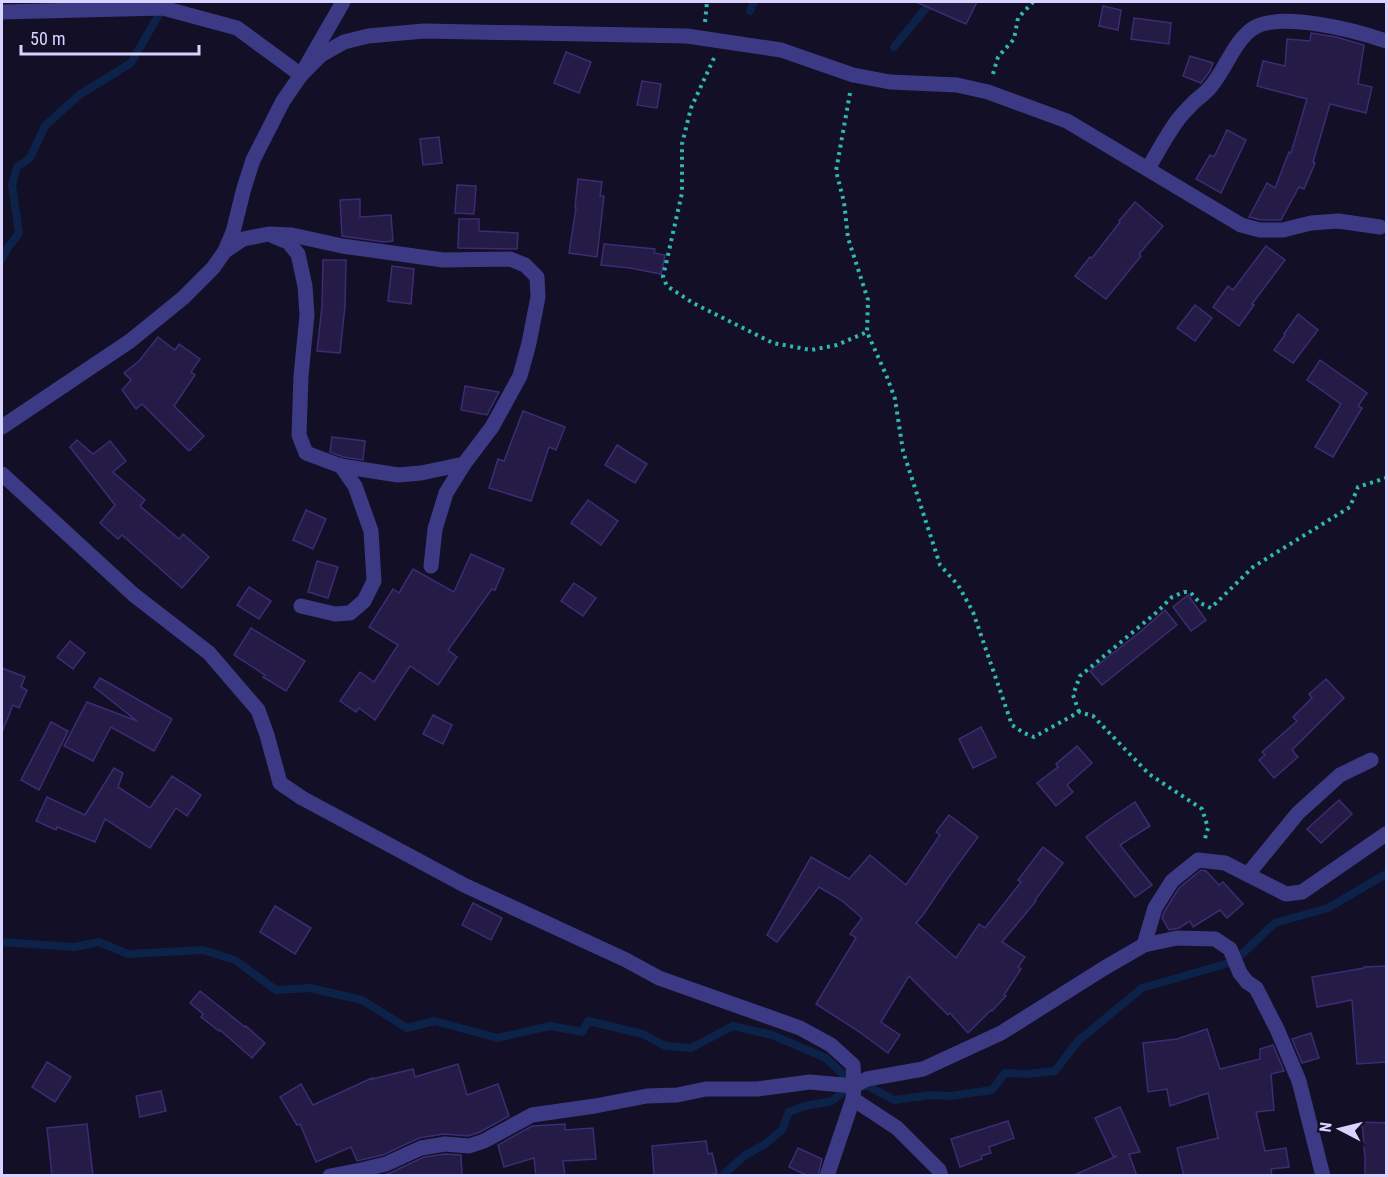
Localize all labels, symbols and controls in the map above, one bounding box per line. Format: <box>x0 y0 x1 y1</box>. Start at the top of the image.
scale bar <box>21 18 200 56</box>
text: 50 m <box>30 28 65 49</box>
north arrow <box>1310 1099 1370 1159</box>
text: N <box>1316 1121 1336 1133</box>

